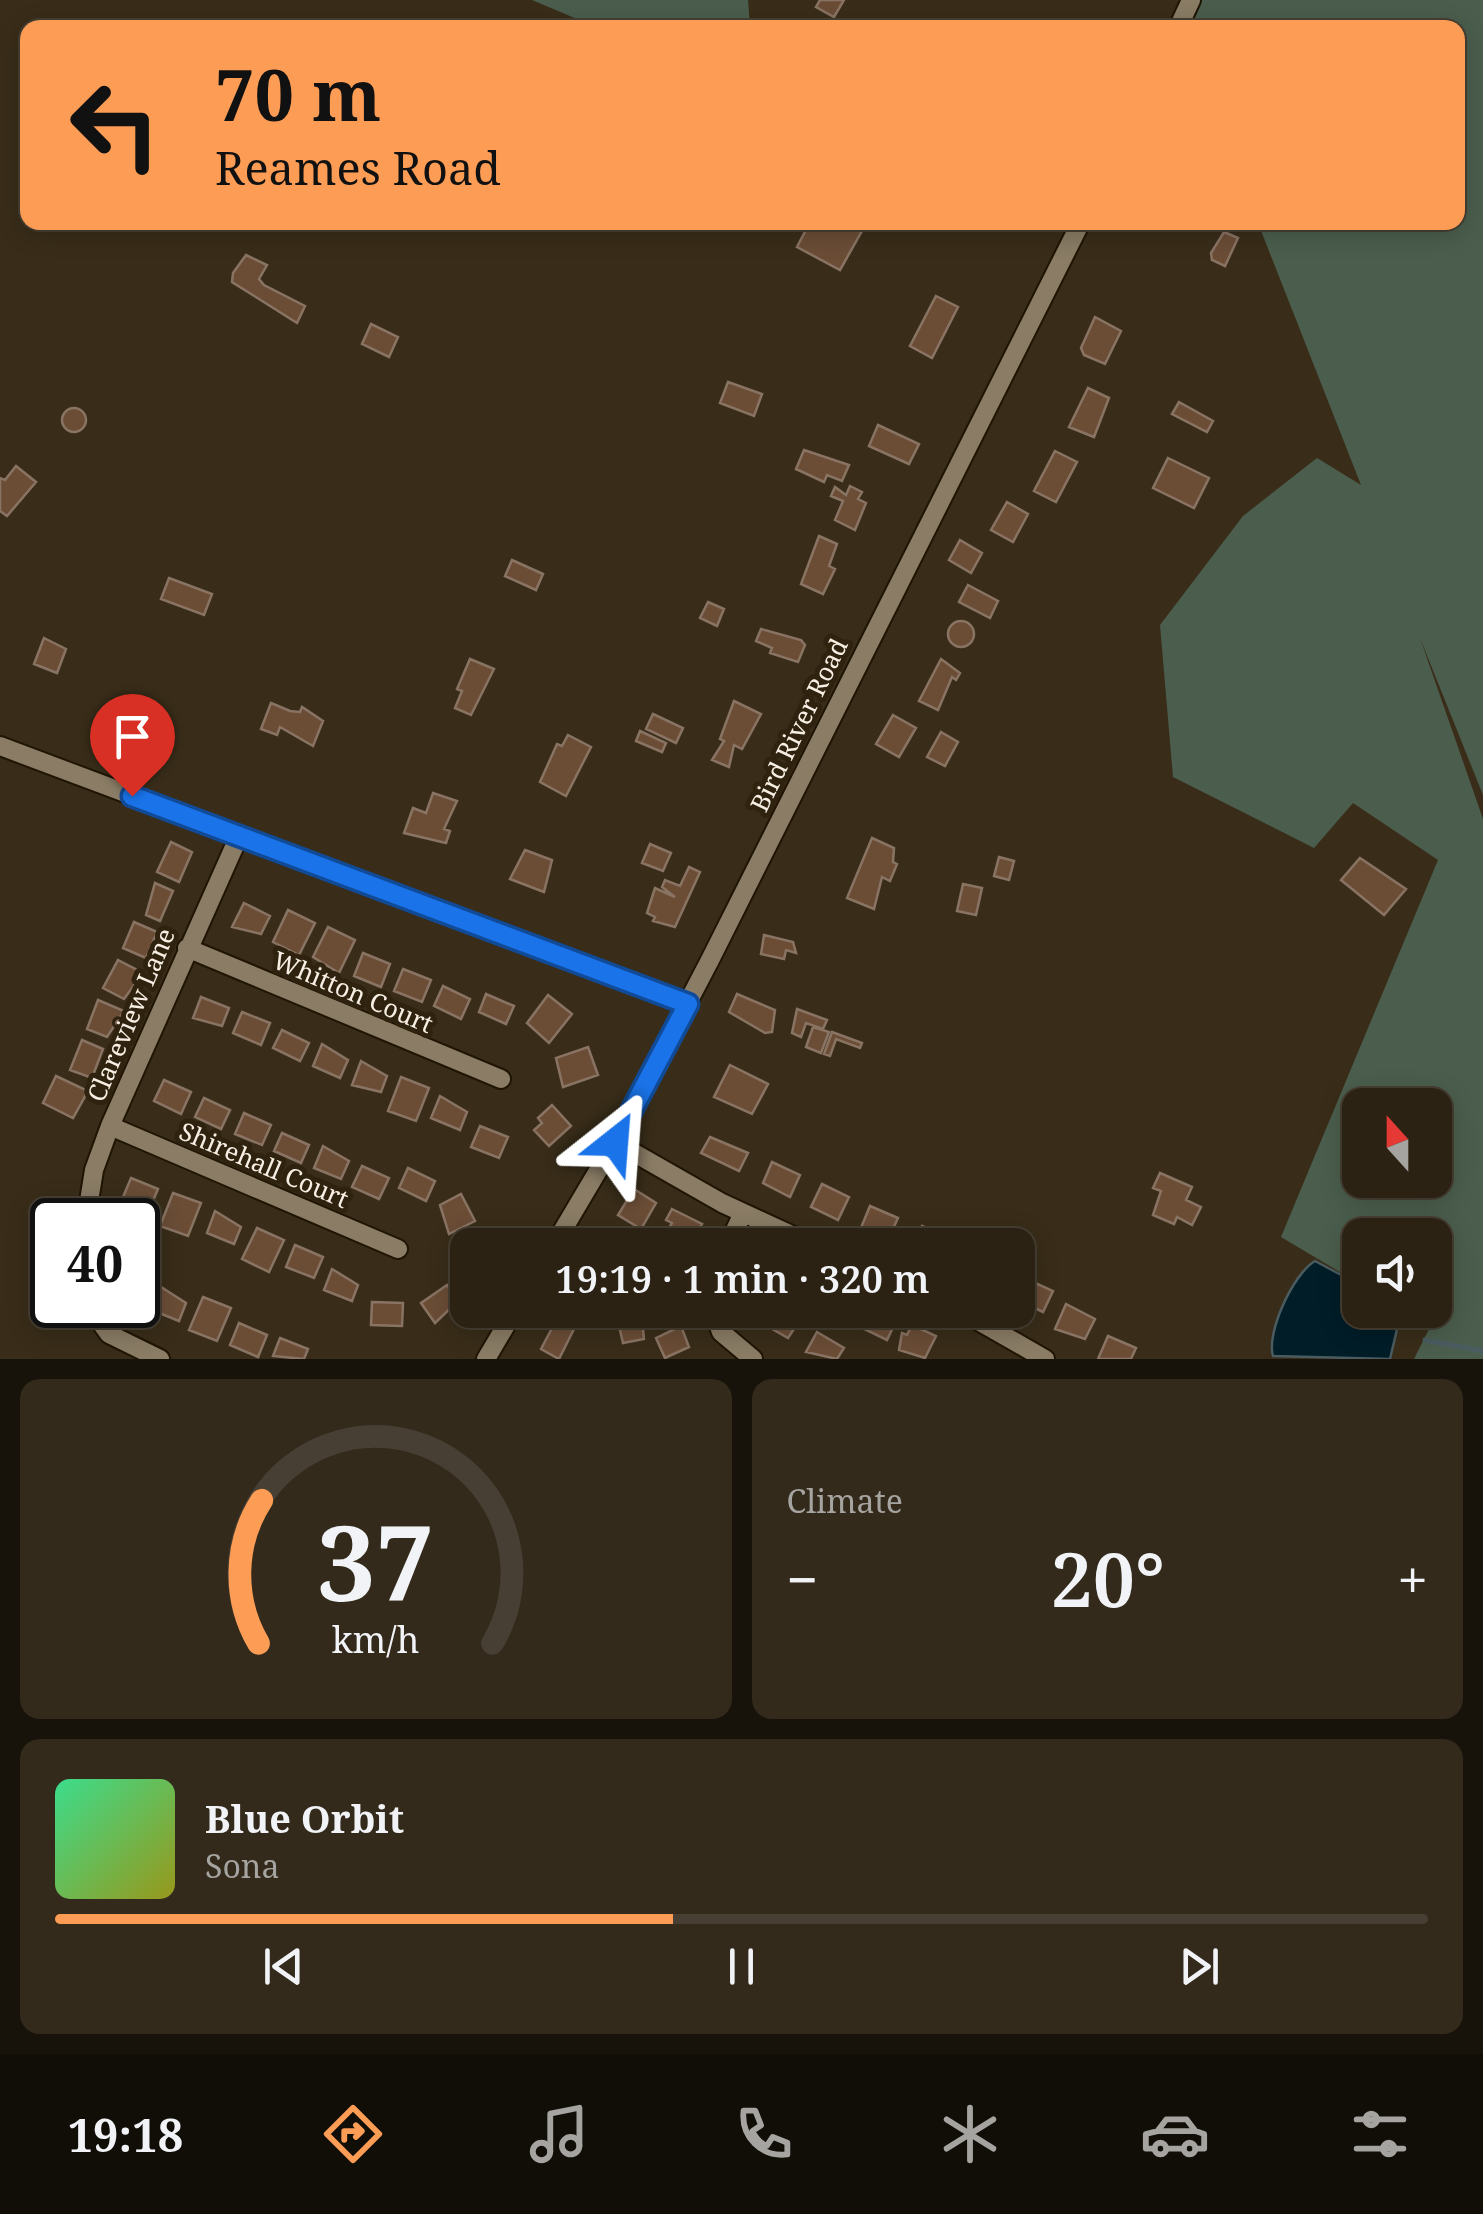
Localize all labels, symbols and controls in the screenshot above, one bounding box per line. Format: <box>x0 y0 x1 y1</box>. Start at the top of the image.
text: 70 m <box>215 46 381 142</box>
icon: left <box>50 60 180 190</box>
text: Reames Road <box>215 137 501 198</box>
street label: Bird River Road <box>741 632 855 817</box>
pin <box>90 694 175 797</box>
icon: arrive <box>105 709 160 764</box>
street label: Clareview Lane <box>78 923 182 1107</box>
street label: Whitton Court <box>268 942 439 1040</box>
north arrow <box>1342 1088 1452 1198</box>
map controls <box>1342 1088 1452 1328</box>
position arrow <box>563 1090 667 1194</box>
street label: Shirehall Court <box>175 1113 354 1215</box>
speed limit sign: 40 <box>30 1198 160 1328</box>
button: sound <box>1342 1218 1452 1328</box>
text: 19:19 · 1 min · 320 m <box>555 1252 930 1304</box>
text: Climate <box>787 1479 903 1522</box>
text: 37 <box>317 1490 435 1631</box>
text: 20° <box>1051 1527 1165 1629</box>
text: − <box>787 1541 818 1616</box>
text: + <box>1397 1541 1428 1616</box>
text: km/h <box>332 1615 420 1663</box>
text: Blue Orbit <box>205 1792 404 1844</box>
text: Sona <box>205 1844 280 1887</box>
icon: previous <box>256 1939 311 1994</box>
icon: pause <box>714 1939 769 1994</box>
icon: next <box>1172 1939 1227 1994</box>
icon: directions <box>318 2099 388 2169</box>
icon: music <box>524 2099 594 2169</box>
icon: phone <box>729 2099 799 2169</box>
icon: climate <box>935 2099 1005 2169</box>
icon: car <box>1140 2099 1210 2169</box>
icon: filters <box>1345 2099 1415 2169</box>
text: 19:18 <box>68 2104 183 2165</box>

